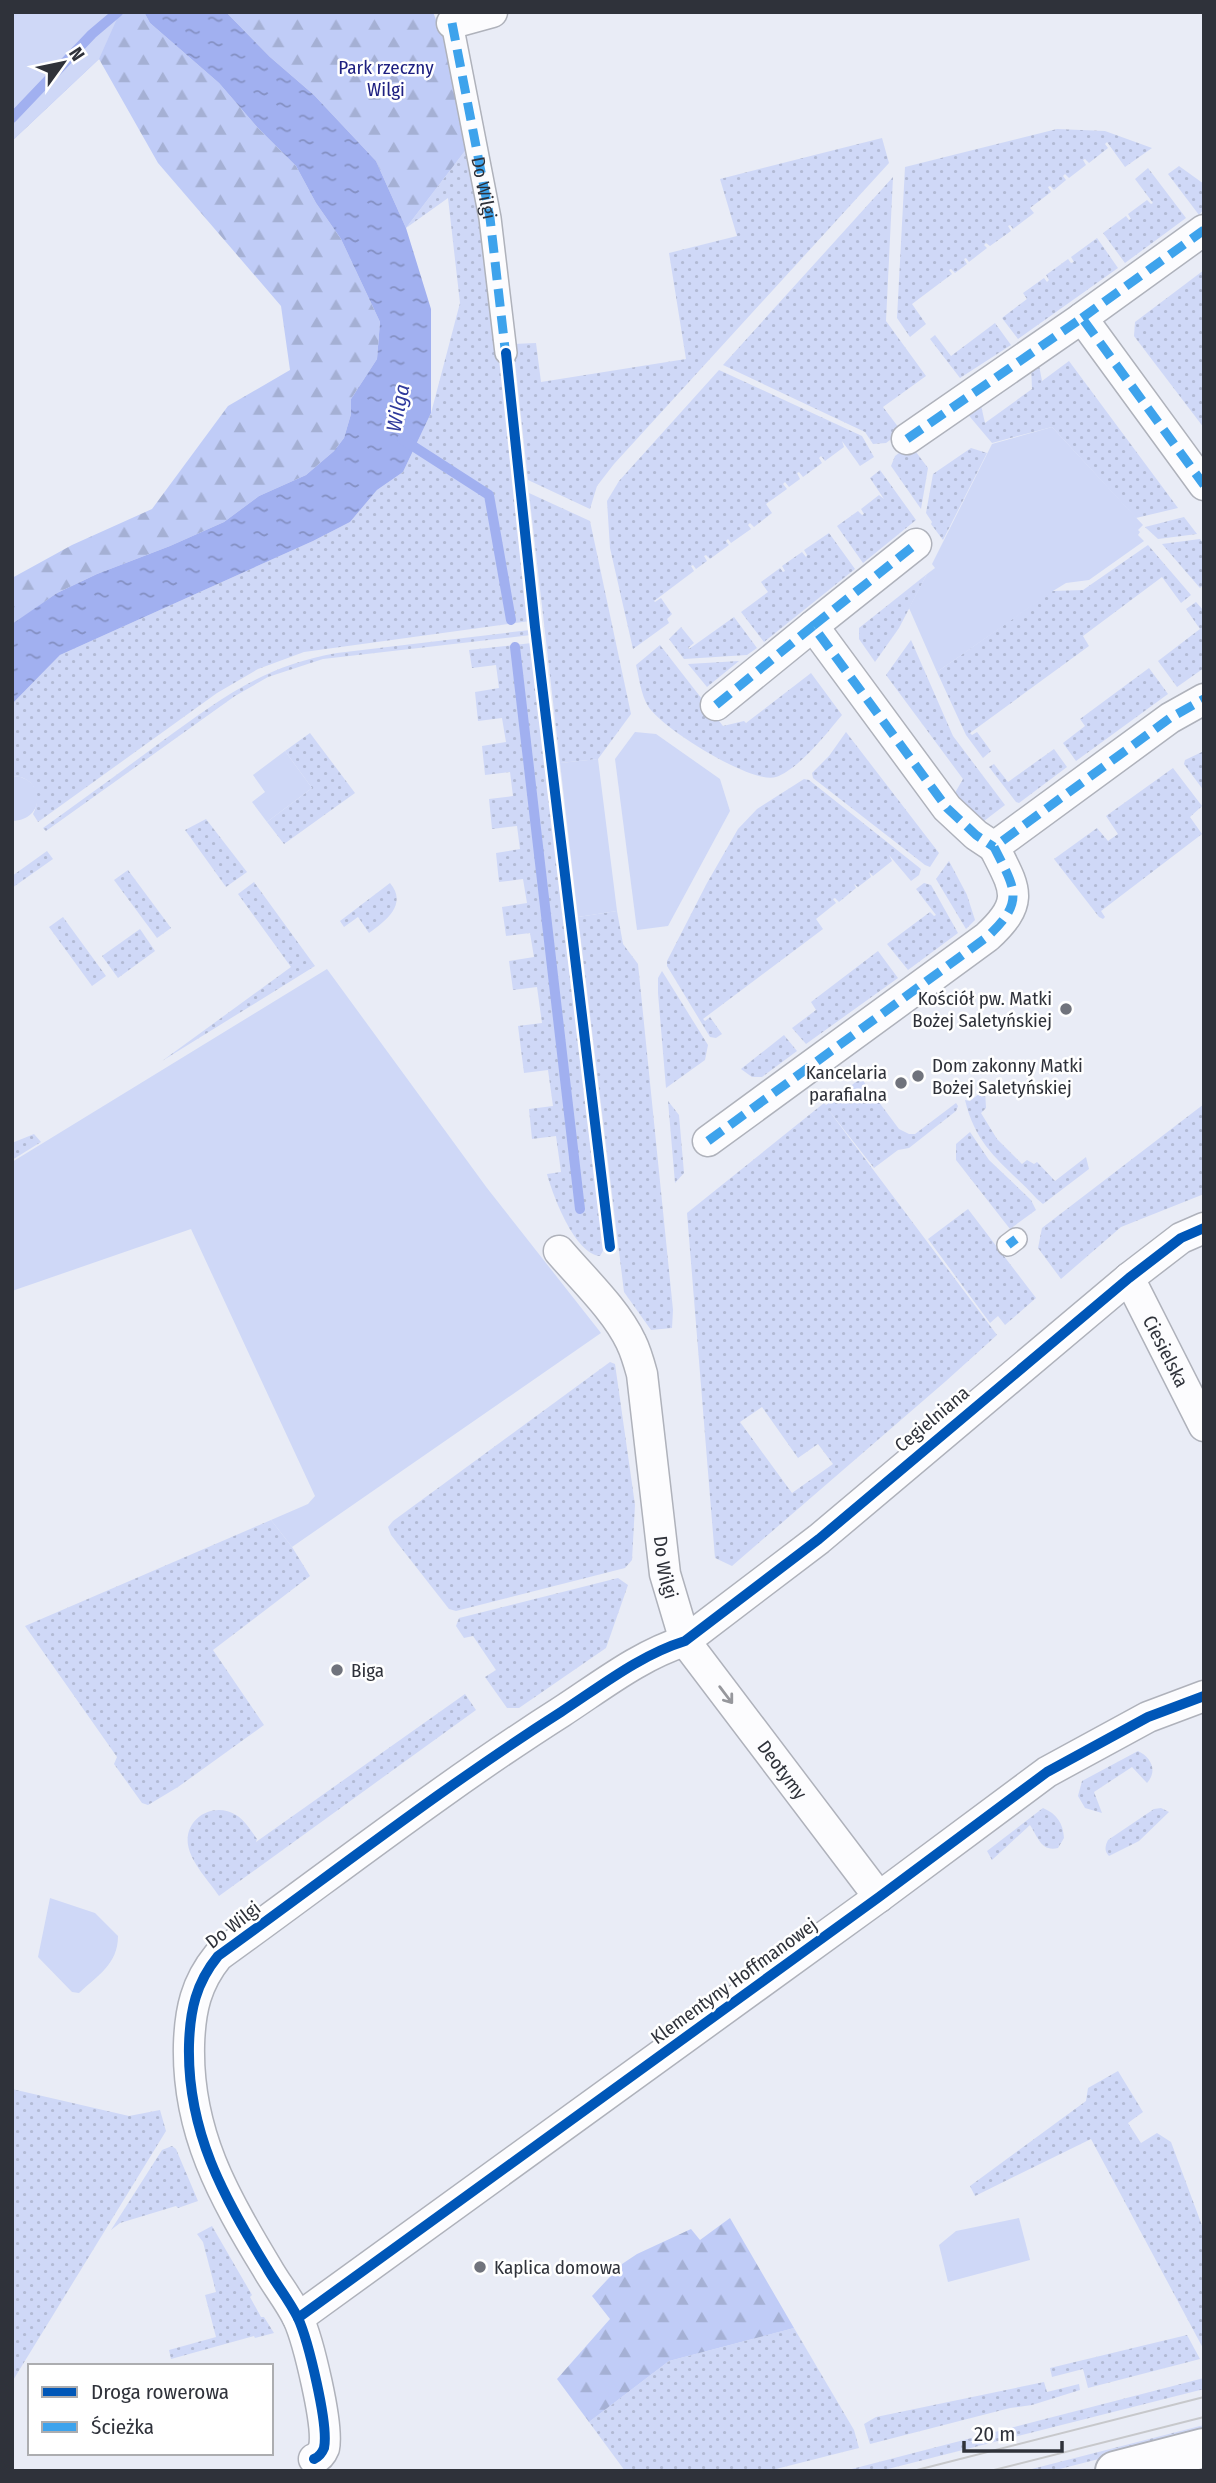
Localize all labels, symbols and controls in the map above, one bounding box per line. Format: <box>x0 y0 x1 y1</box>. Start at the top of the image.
north arrow <box>28 28 98 98</box>
text: N <box>64 43 90 65</box>
park label: Park rzeczny Wilgi <box>338 56 434 101</box>
street label: Do Wilgi <box>467 155 501 221</box>
water label: Wilga <box>381 382 415 434</box>
place label: Kościół pw. Matki Bożej Saletyńskiej <box>912 987 1052 1032</box>
marker: Kościół pw. Matki Bożej Saletyńskiej <box>1058 1001 1074 1017</box>
place label: Dom zakonny Matki Bożej Saletyńskiej <box>932 1054 1083 1099</box>
place label: Kancelaria parafialna <box>806 1061 887 1106</box>
marker: Dom zakonny Matki Bożej Saletyńskiej <box>910 1068 926 1084</box>
marker: Kancelaria parafialna <box>893 1075 909 1091</box>
street label: Ciesielska <box>1138 1312 1194 1391</box>
street label: Cegielniana <box>890 1381 974 1457</box>
street label: Do Wilgi <box>649 1535 683 1601</box>
place label: Biga <box>351 1659 384 1682</box>
marker: Biga <box>329 1662 345 1678</box>
one-way arrow <box>719 1685 734 1703</box>
street label: Deotymy <box>753 1736 813 1804</box>
street label: Do Wilgi <box>201 1896 265 1954</box>
street label: Klementyny Hoffmanowej <box>647 1913 821 2049</box>
place label: Kaplica domowa <box>494 2256 621 2279</box>
marker: Kaplica domowa <box>472 2259 488 2275</box>
legend <box>28 2364 273 2455</box>
text: Droga rowerowa <box>91 2379 229 2405</box>
scale bar <box>964 2410 1062 2454</box>
text: Ścieżka <box>91 2414 154 2440</box>
text: 20 m <box>974 2421 1015 2447</box>

